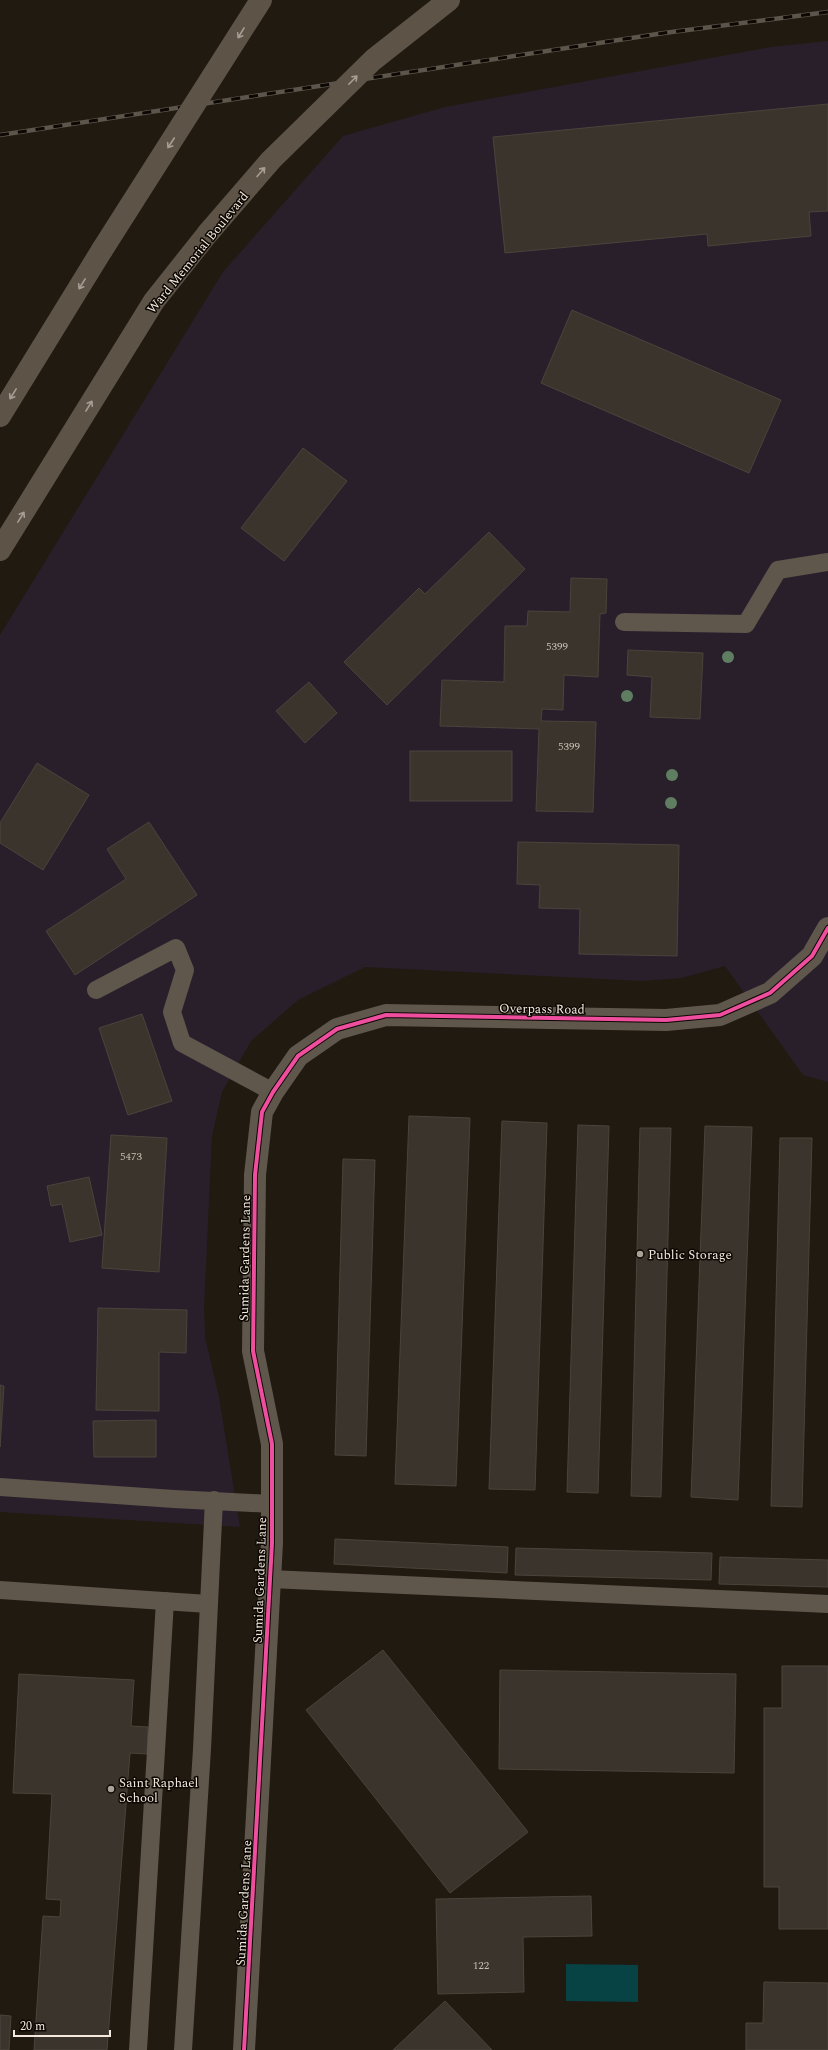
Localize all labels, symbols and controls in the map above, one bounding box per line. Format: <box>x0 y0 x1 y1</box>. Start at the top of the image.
one-way arrow <box>237 27 245 38</box>
one-way arrow <box>348 75 358 85</box>
one-way arrow <box>167 137 175 148</box>
one-way arrow <box>256 167 266 177</box>
street label: Ward Memorial Boulevard <box>142 187 253 318</box>
one-way arrow <box>77 278 85 290</box>
one-way arrow <box>9 388 17 400</box>
one-way arrow <box>85 401 93 412</box>
one-way arrow <box>17 511 25 523</box>
house number: 5399 <box>546 638 568 655</box>
house number: 5399 <box>558 738 580 755</box>
street label: Overpass Road <box>499 998 585 1020</box>
house number: 5473 <box>120 1148 142 1165</box>
street label: Sumida Gardens Lane <box>234 1195 256 1321</box>
place label: Public Storage <box>648 1245 732 1265</box>
marker: Public Storage <box>635 1249 645 1259</box>
street label: Sumida Gardens Lane <box>248 1517 272 1643</box>
place label: Saint Raphael School <box>119 1773 199 1808</box>
marker: Saint Raphael School <box>106 1784 116 1794</box>
street label: Sumida Gardens Lane <box>231 1840 257 1967</box>
house number: 122 <box>473 1957 490 1974</box>
scale bar <box>14 2012 110 2038</box>
text: 20 m <box>20 2017 45 2036</box>

